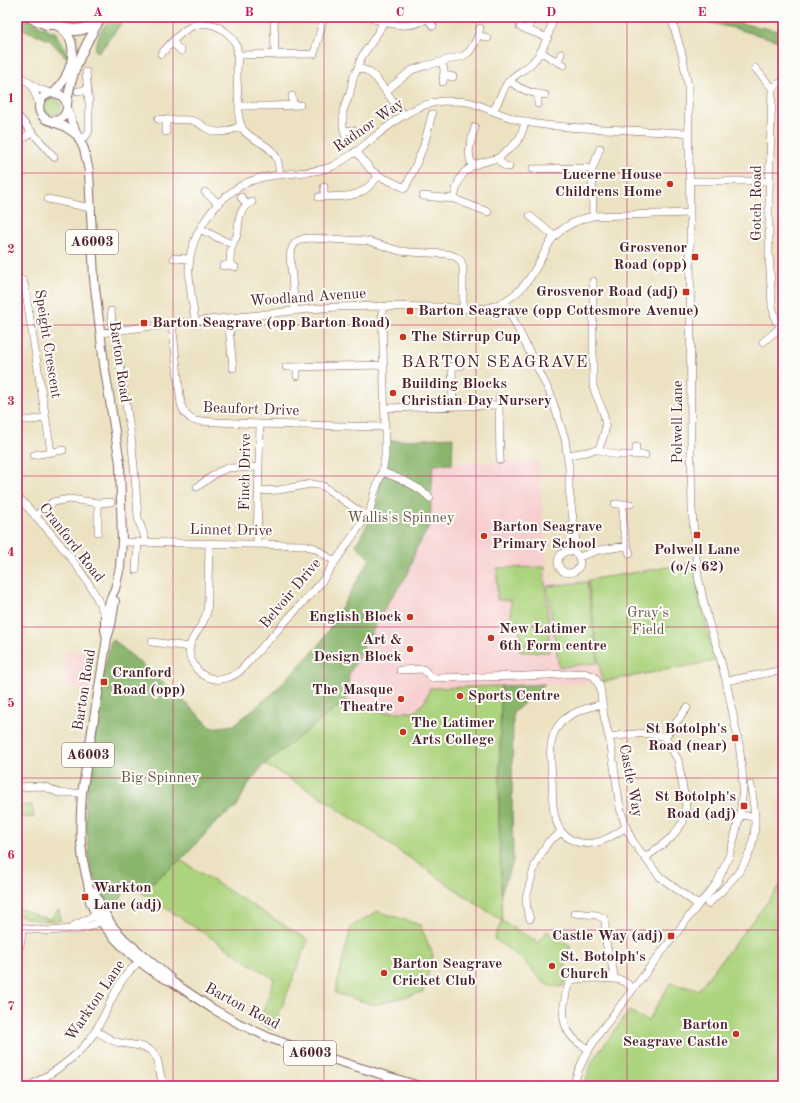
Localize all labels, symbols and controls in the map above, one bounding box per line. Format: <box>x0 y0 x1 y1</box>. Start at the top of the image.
text: A <box>93 6 103 19</box>
text: B <box>244 6 254 19</box>
text: C <box>396 6 404 19</box>
text: D <box>546 6 556 19</box>
text: E <box>698 6 707 19</box>
text: 1 <box>7 92 15 105</box>
street label: Radnor Way <box>331 96 407 156</box>
street label: Gotch Road <box>750 165 765 241</box>
place label: Lucerne House Childrens Home <box>555 168 662 200</box>
marker: Lucerne House Childrens Home <box>665 179 675 189</box>
road number: A6003 <box>66 230 118 254</box>
place label: Grosvenor Road (opp) <box>614 241 687 273</box>
text: 2 <box>7 243 15 256</box>
marker: Grosvenor Road (opp) <box>690 252 700 262</box>
place label: Grosvenor Road (adj) <box>536 285 678 300</box>
street label: Woodland Avenue <box>249 286 367 310</box>
marker: Grosvenor Road (adj) <box>681 287 691 297</box>
street label: Speight Crescent <box>31 288 63 400</box>
place label: Barton Seagrave (opp Cottesmore Avenue) <box>418 304 699 319</box>
marker: Barton Seagrave (opp Cottesmore Avenue) <box>405 306 415 316</box>
place label: Barton Seagrave (opp Barton Road) <box>152 316 390 331</box>
marker: Barton Seagrave (opp Barton Road) <box>139 318 149 328</box>
street label: Barton Road <box>106 320 132 404</box>
place label: The Stirrup Cup <box>411 330 521 345</box>
marker: The Stirrup Cup <box>398 332 408 342</box>
district label: BARTON SEAGRAVE <box>401 354 589 371</box>
place label: Building Blocks Christian Day Nursery <box>401 377 552 409</box>
street label: Polwell Lane <box>671 380 686 464</box>
marker: Building Blocks Christian Day Nursery <box>388 388 398 398</box>
text: 3 <box>7 395 15 408</box>
street label: Beaufort Drive <box>202 401 300 419</box>
street label: Finch Drive <box>238 433 254 511</box>
street label: Cranford Road <box>36 501 106 585</box>
park label: Wallis's Spinney <box>347 511 455 526</box>
place label: Barton Seagrave Primary School <box>492 520 602 552</box>
street label: Linnet Drive <box>190 523 273 539</box>
marker: Polwell Lane (o/s 62) <box>692 530 702 540</box>
marker: Barton Seagrave Primary School <box>479 531 489 541</box>
place label: Polwell Lane (o/s 62) <box>654 543 740 575</box>
text: 4 <box>7 546 15 559</box>
street label: Belvoir Drive <box>257 556 325 632</box>
park label: Gray's Field <box>627 606 669 638</box>
place label: English Block <box>309 610 403 625</box>
marker: English Block <box>405 612 415 622</box>
place label: New Latimer 6th Form centre <box>499 622 607 654</box>
place label: Art & Design Block <box>313 633 403 665</box>
marker: New Latimer 6th Form centre <box>486 633 496 643</box>
marker: Art & Design Block <box>405 644 415 654</box>
street label: Barton Road <box>71 648 99 732</box>
place label: Cranford Road (opp) <box>112 666 185 698</box>
marker: Cranford Road (opp) <box>99 677 109 687</box>
place label: The Masque Theatre <box>312 683 393 715</box>
place label: Sports Centre <box>468 689 560 704</box>
marker: Sports Centre <box>455 691 465 701</box>
marker: The Masque Theatre <box>396 694 406 704</box>
text: 5 <box>7 697 15 710</box>
place label: The Latimer Arts College <box>411 716 495 748</box>
place label: St Botolph's Road (near) <box>646 722 727 754</box>
marker: The Latimer Arts College <box>398 727 408 737</box>
marker: St Botolph's Road (near) <box>730 733 740 743</box>
road number: A6003 <box>62 743 114 767</box>
street label: Castle Way <box>616 743 644 819</box>
park label: Big Spinney <box>121 771 199 786</box>
place label: St Botolph's Road (adj) <box>655 790 736 822</box>
marker: St Botolph's Road (adj) <box>739 801 749 811</box>
text: 6 <box>7 849 15 862</box>
place label: Warkton Lane (adj) <box>93 881 162 913</box>
marker: Warkton Lane (adj) <box>80 892 90 902</box>
place label: Castle Way (adj) <box>552 929 663 944</box>
marker: Castle Way (adj) <box>666 931 676 941</box>
place label: St. Botolph's Church <box>560 950 646 982</box>
place label: Barton Seagrave Cricket Club <box>392 957 502 989</box>
street label: Warkton Lane <box>64 958 128 1044</box>
marker: St. Botolph's Church <box>547 961 557 971</box>
marker: Barton Seagrave Cricket Club <box>379 968 389 978</box>
street label: Barton Road <box>202 981 282 1033</box>
text: 7 <box>7 1000 15 1013</box>
place label: Barton Seagrave Castle <box>623 1018 728 1050</box>
marker: Barton Seagrave Castle <box>731 1029 741 1039</box>
road number: A6003 <box>284 1041 336 1065</box>

